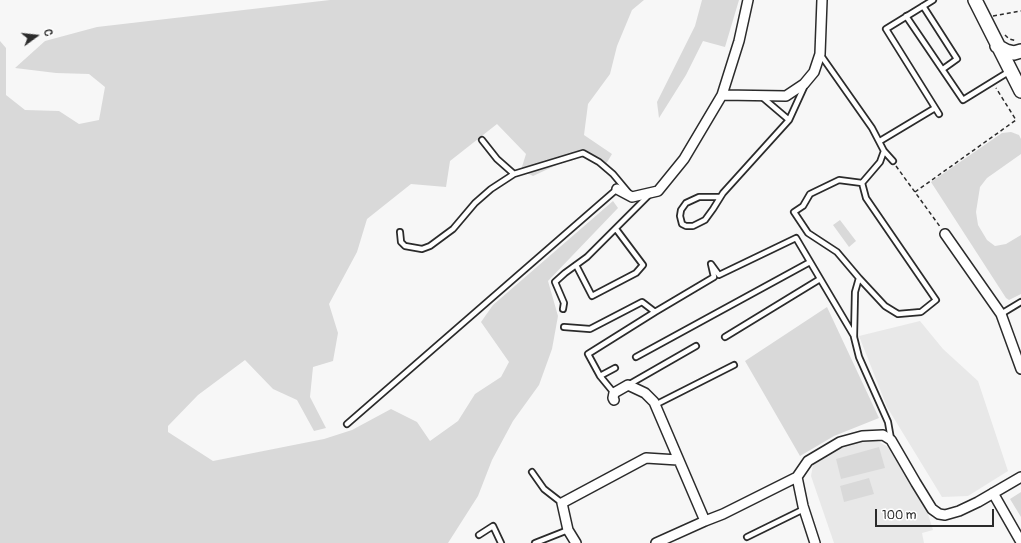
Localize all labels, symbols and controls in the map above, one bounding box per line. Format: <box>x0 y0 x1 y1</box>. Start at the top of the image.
north arrow <box>16 16 56 56</box>
text: С <box>41 28 55 38</box>
scale bar <box>877 501 996 527</box>
text: 100 m <box>882 508 916 523</box>

